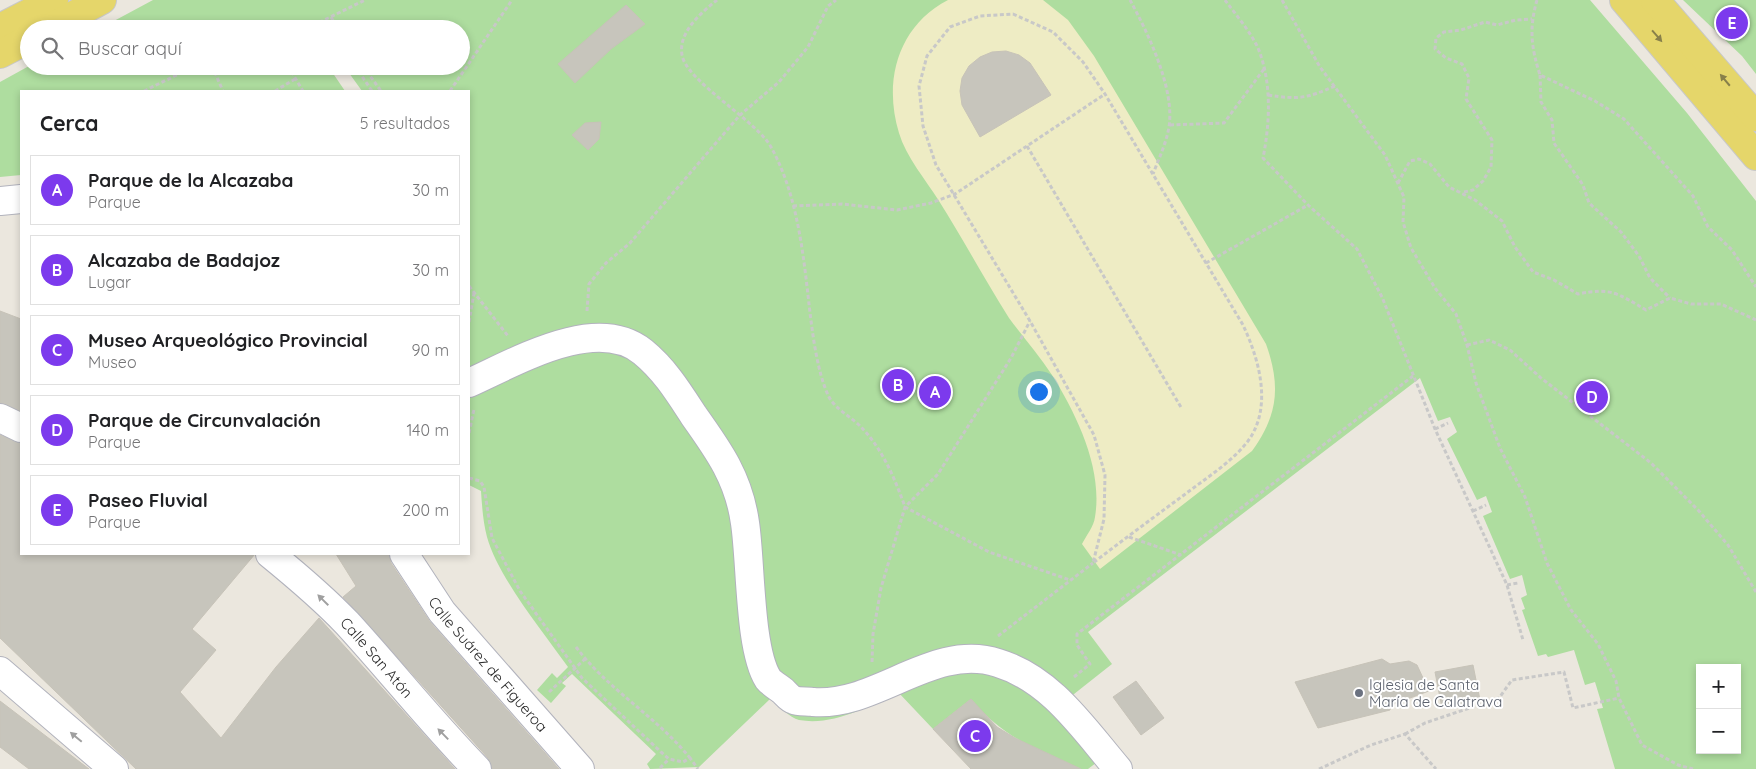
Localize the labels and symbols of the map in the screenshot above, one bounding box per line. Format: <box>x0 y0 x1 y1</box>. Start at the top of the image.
pin: E <box>1716 4 1748 42</box>
one-way arrow <box>1651 30 1663 42</box>
one-way arrow <box>1719 74 1730 87</box>
pin: B <box>882 366 914 404</box>
pin: A <box>919 373 951 411</box>
pin: D <box>1576 378 1608 416</box>
your location <box>1026 379 1052 405</box>
street label: Calle Suárez de Figueroa <box>425 593 552 736</box>
one-way arrow <box>317 594 329 606</box>
street label: Calle San Atón <box>337 613 417 701</box>
place label: Iglesia de Santa María de Calatrava <box>1369 675 1502 711</box>
marker: Iglesia de Santa María de Calatrava <box>1353 687 1365 699</box>
pin: C <box>959 717 991 755</box>
one-way arrow <box>437 728 449 740</box>
one-way arrow <box>70 732 83 743</box>

